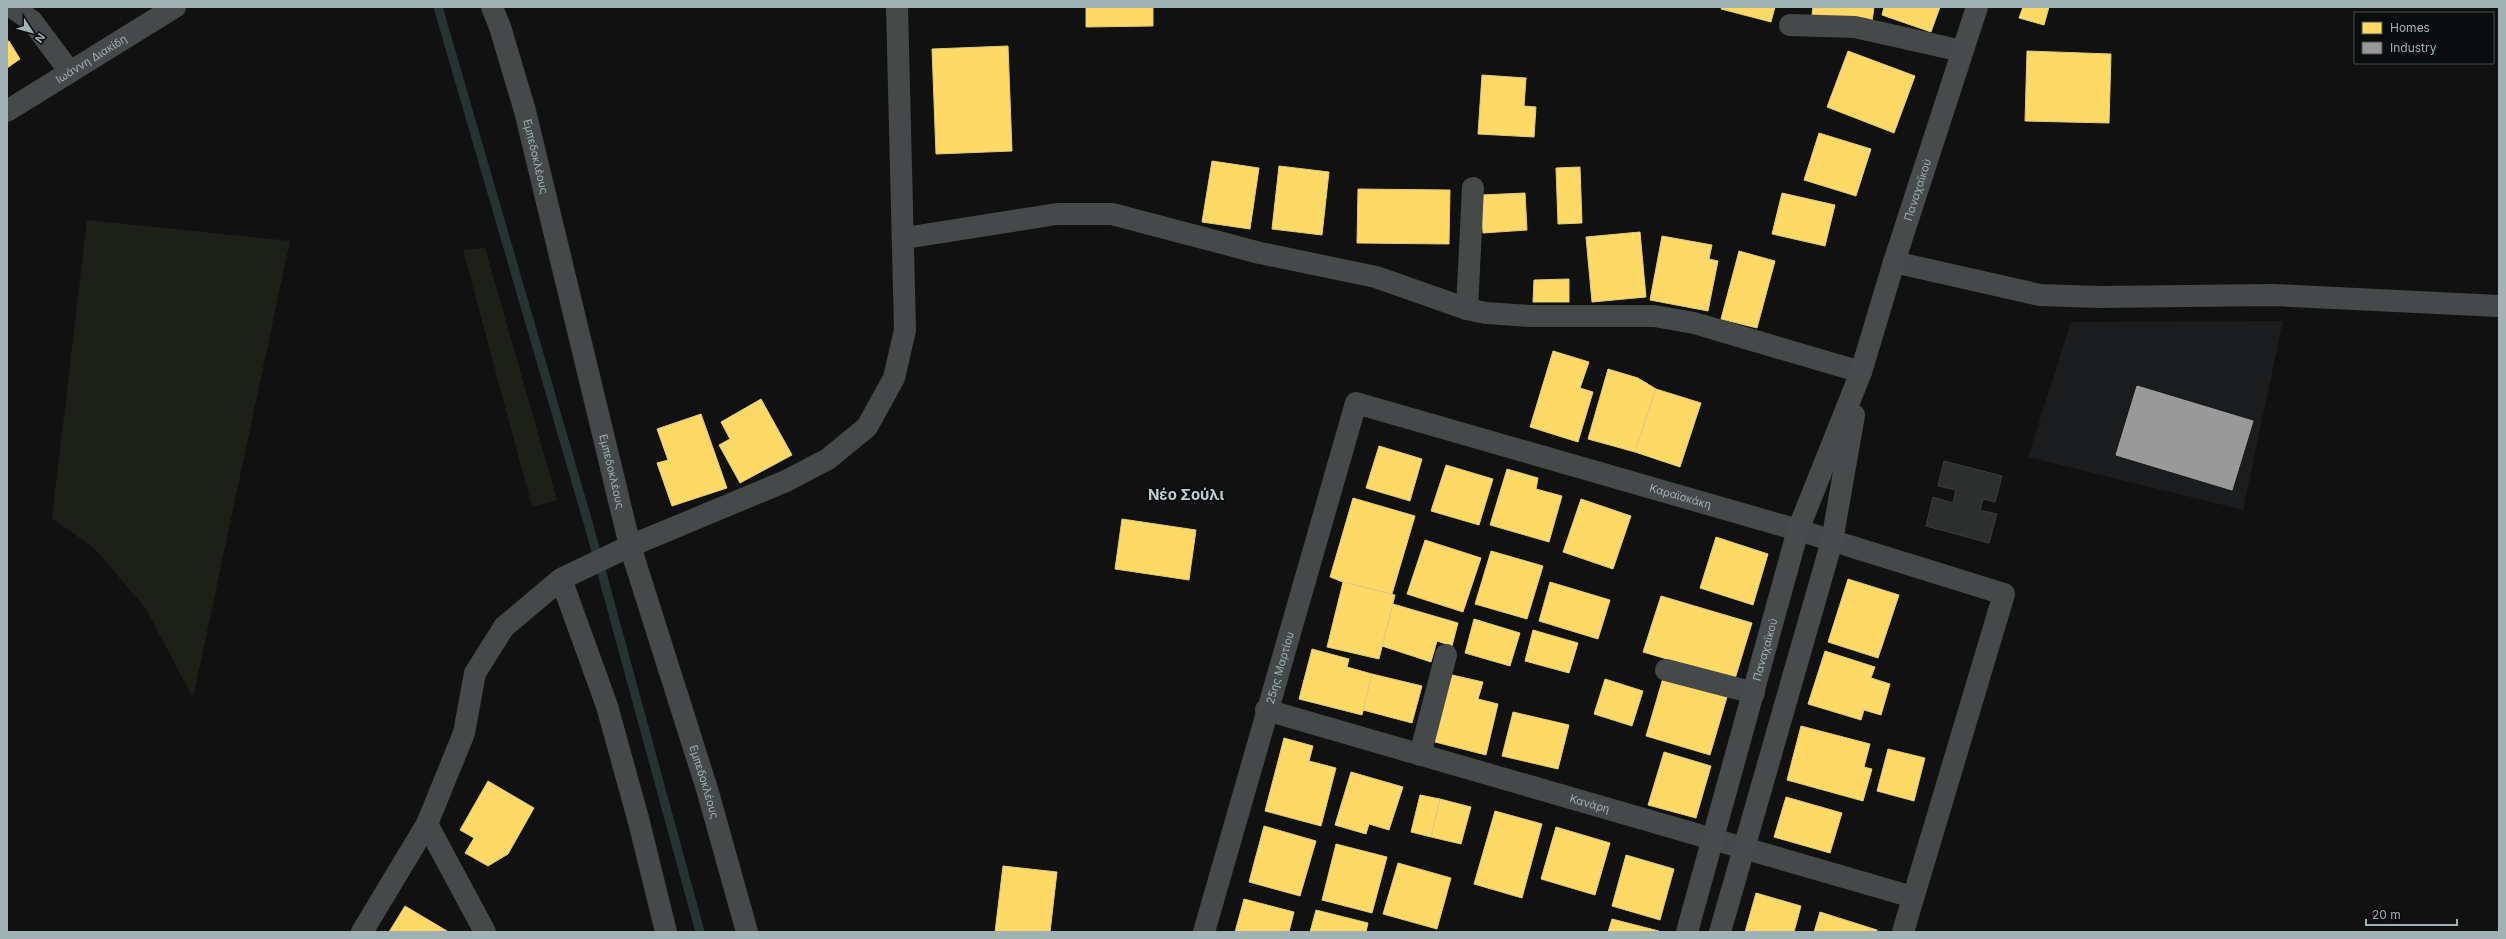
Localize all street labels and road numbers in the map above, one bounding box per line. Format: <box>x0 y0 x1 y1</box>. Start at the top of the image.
street label: Ιωάννη Διακίδη <box>53 32 129 86</box>
street label: Εμπεδοκλέους <box>520 118 552 195</box>
street label: Παναχαϊκού <box>1901 157 1934 223</box>
street label: Εμπεδοκλέους <box>596 433 628 510</box>
street label: Καραϊσκάκη <box>1648 481 1713 512</box>
street label: Παναχαϊκού <box>1750 617 1780 683</box>
street label: 25ης Μαρτίου <box>1263 630 1297 705</box>
street label: Εμπεδοκλέους <box>686 743 722 820</box>
street label: Κανάρη <box>1568 791 1611 816</box>

